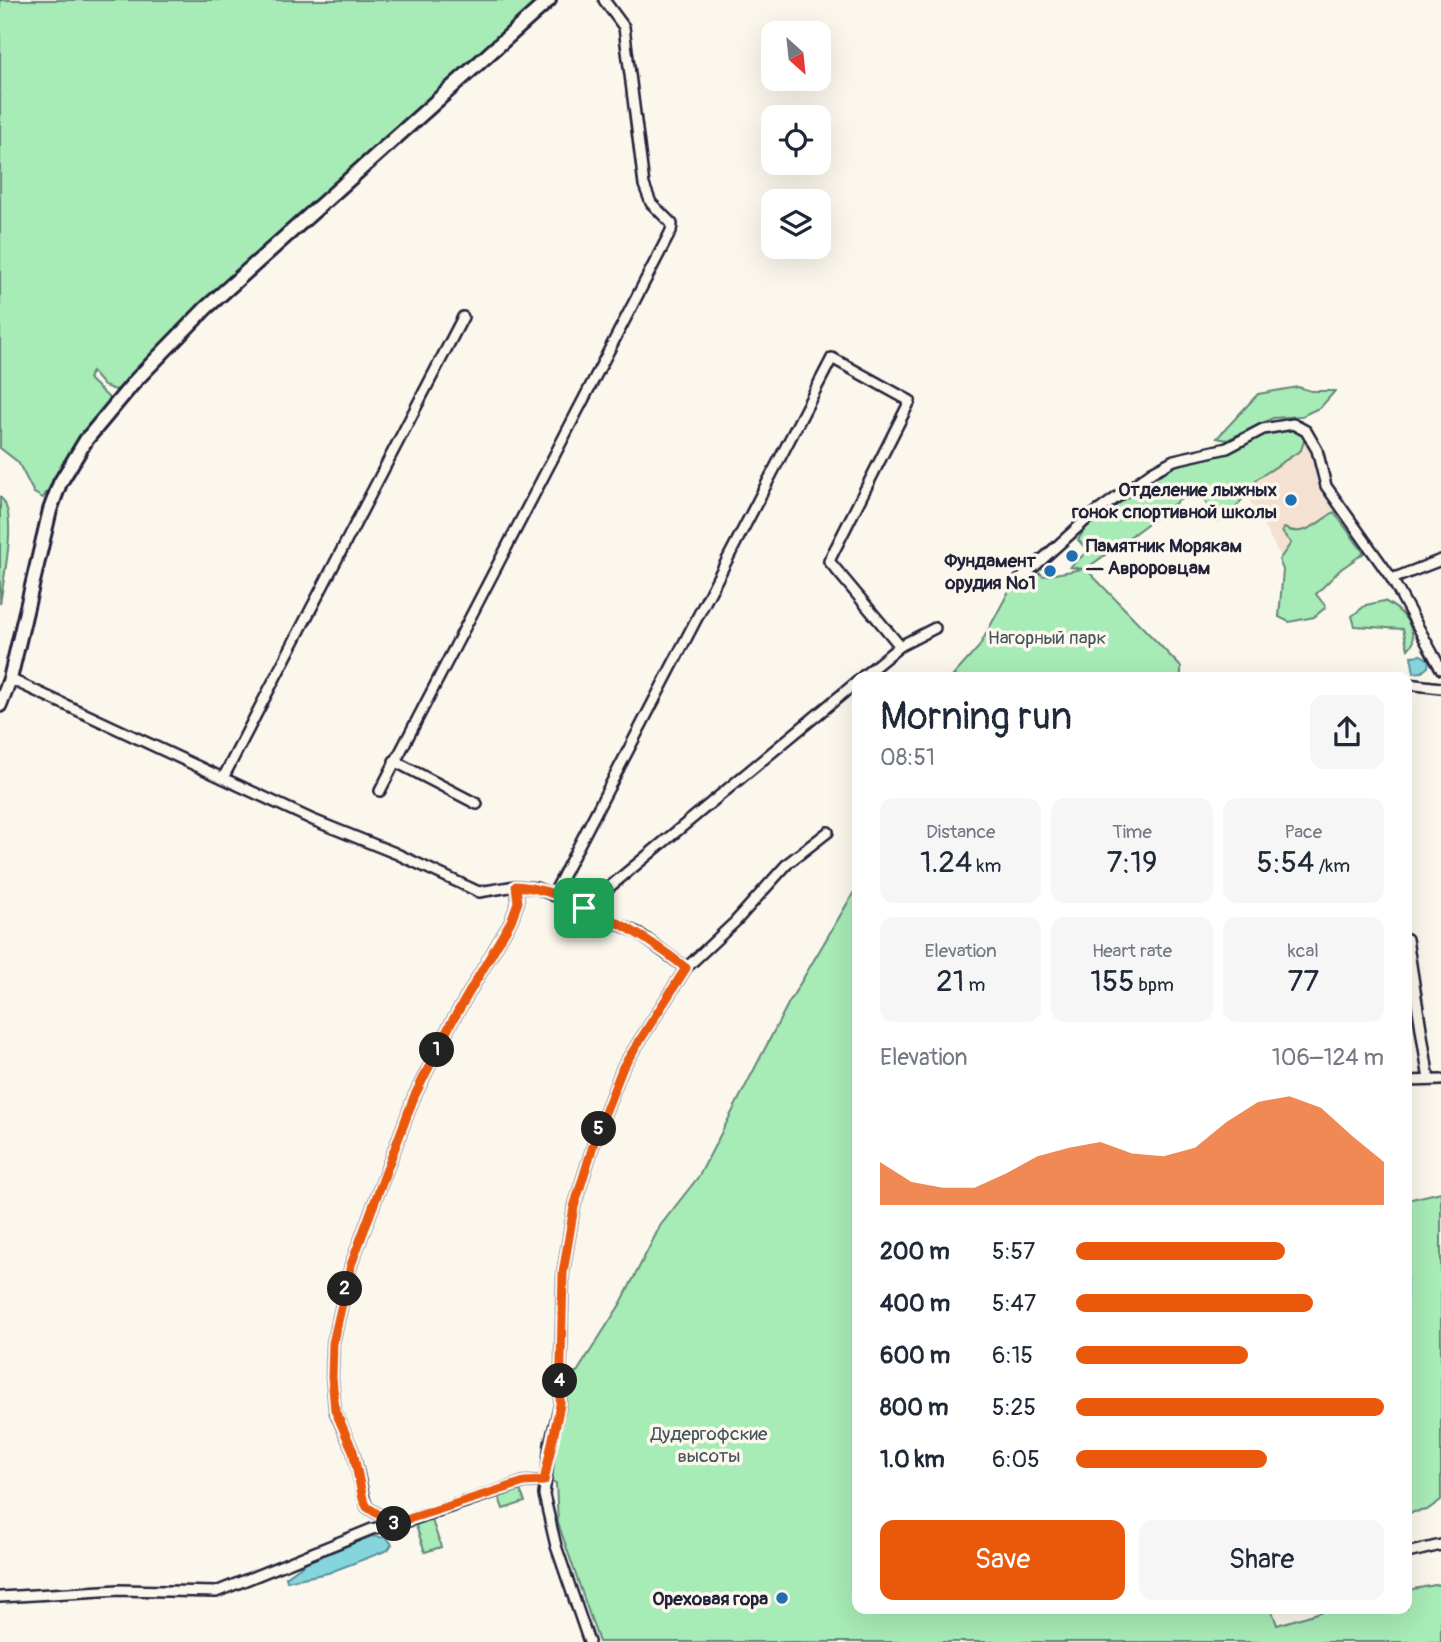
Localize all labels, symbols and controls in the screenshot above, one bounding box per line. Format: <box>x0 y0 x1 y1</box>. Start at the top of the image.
north arrow <box>761 21 831 91</box>
map controls <box>761 21 831 259</box>
button: locate <box>761 105 831 175</box>
button: layers <box>761 189 831 259</box>
place label: Отделение лыжных гонок спортивной школы <box>1071 478 1277 524</box>
marker: Отделение лыжных гонок спортивной школы <box>1283 492 1299 508</box>
place label: Памятник Морякам — Авроровцам <box>1085 534 1242 580</box>
marker: Памятник Морякам — Авроровцам <box>1064 548 1080 564</box>
place label: Фундамент орудия №1 <box>944 549 1036 595</box>
marker: Фундамент орудия №1 <box>1042 563 1058 579</box>
park label: Нагорный парк <box>988 626 1107 650</box>
text: Morning run <box>880 693 1072 741</box>
button: share <box>1310 695 1384 769</box>
text: 08:51 <box>880 743 935 772</box>
text: Distance <box>926 820 995 844</box>
text: Time <box>1112 820 1152 844</box>
text: Pace <box>1285 820 1322 844</box>
text: 1.24 <box>920 844 972 881</box>
text: 7:19 <box>1106 844 1158 881</box>
text: 5:54 <box>1256 844 1314 881</box>
text: km <box>972 854 1001 878</box>
text: /km <box>1314 854 1350 878</box>
pin <box>554 878 614 938</box>
icon: arrive <box>565 889 603 927</box>
text: Elevation <box>924 939 997 963</box>
text: Heart rate <box>1092 939 1172 963</box>
text: kcal <box>1288 939 1319 963</box>
text: 21 <box>936 963 964 1000</box>
text: 155 <box>1090 963 1134 1000</box>
text: 77 <box>1287 963 1319 1000</box>
text: m <box>964 973 985 997</box>
text: bpm <box>1134 973 1174 997</box>
pin: 1 <box>420 1032 454 1068</box>
text: 1 <box>433 1037 440 1061</box>
text: Elevation <box>880 1043 968 1072</box>
text: 106–124 m <box>1272 1043 1384 1072</box>
pin: 5 <box>582 1112 616 1146</box>
text: 5 <box>593 1116 604 1140</box>
text: 200 m <box>880 1237 950 1266</box>
text: 5:57 <box>992 1237 1035 1266</box>
pin: 2 <box>328 1272 362 1306</box>
text: 2 <box>339 1276 350 1300</box>
text: 400 m <box>880 1289 950 1318</box>
text: 5:47 <box>992 1289 1036 1318</box>
text: 600 m <box>880 1341 950 1370</box>
text: 6:15 <box>992 1341 1033 1370</box>
pin: 4 <box>542 1364 578 1398</box>
text: 4 <box>554 1368 565 1392</box>
text: 800 m <box>880 1393 948 1422</box>
text: 5:25 <box>992 1393 1036 1422</box>
park label: Дудергофские высоты <box>650 1422 768 1468</box>
text: 1.0 km <box>880 1445 945 1474</box>
text: 6:05 <box>992 1445 1040 1474</box>
pin: 3 <box>376 1506 412 1542</box>
text: 3 <box>388 1511 399 1535</box>
button: Save <box>880 1520 1125 1600</box>
button: Share <box>1139 1520 1384 1600</box>
place label: Ореховая гора <box>652 1587 768 1611</box>
marker: Ореховая гора <box>774 1590 790 1606</box>

